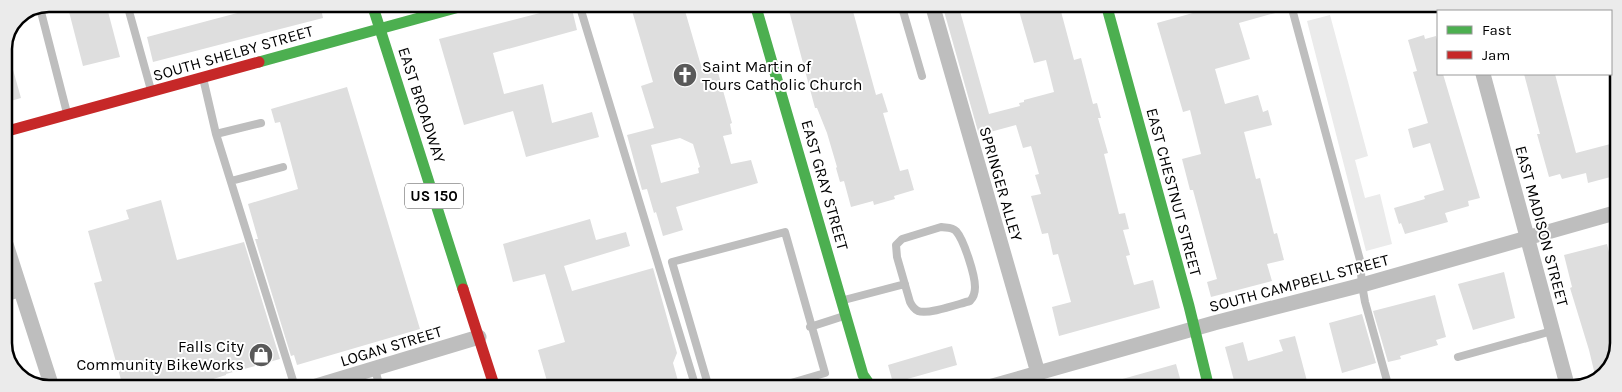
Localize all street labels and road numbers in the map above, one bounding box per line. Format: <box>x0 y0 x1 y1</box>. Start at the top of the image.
street label: SOUTH SHELBY STREET <box>151 21 315 85</box>
street label: EAST BROADWAY <box>394 45 450 166</box>
street label: EAST CHESTNUT STREET <box>1142 106 1206 278</box>
street label: EAST GRAY STREET <box>797 118 853 252</box>
street label: SPRINGER ALLEY <box>976 124 1027 244</box>
street label: EAST MADISON STREET <box>1511 144 1573 308</box>
road number: US 150 <box>405 184 463 208</box>
street label: SOUTH CAMPBELL STREET <box>1207 250 1391 316</box>
street label: LOGAN STREET <box>338 321 444 371</box>

